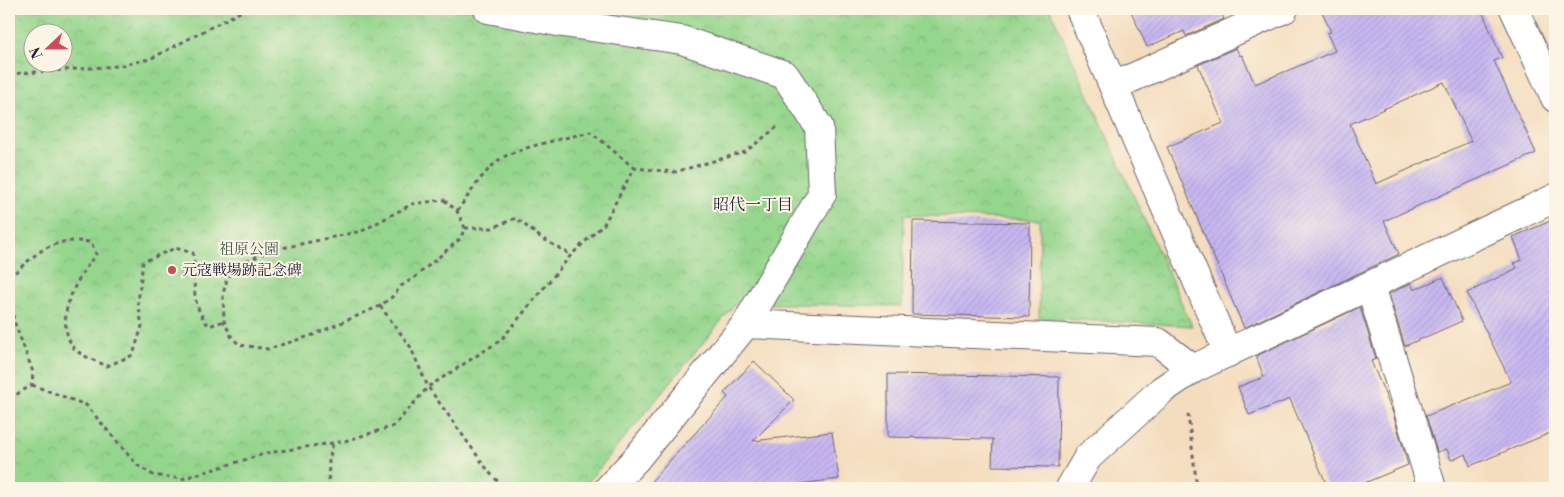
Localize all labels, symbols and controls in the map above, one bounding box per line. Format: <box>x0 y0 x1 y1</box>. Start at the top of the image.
north arrow <box>22 22 72 72</box>
text: N <box>26 44 47 61</box>
district label: 昭代一丁目 <box>713 195 793 215</box>
park label: 祖原公園 <box>219 240 279 259</box>
place label: 元寇戦場跡記念碑 <box>182 261 302 280</box>
marker: 元寇戦場跡記念碑 <box>166 264 178 276</box>

